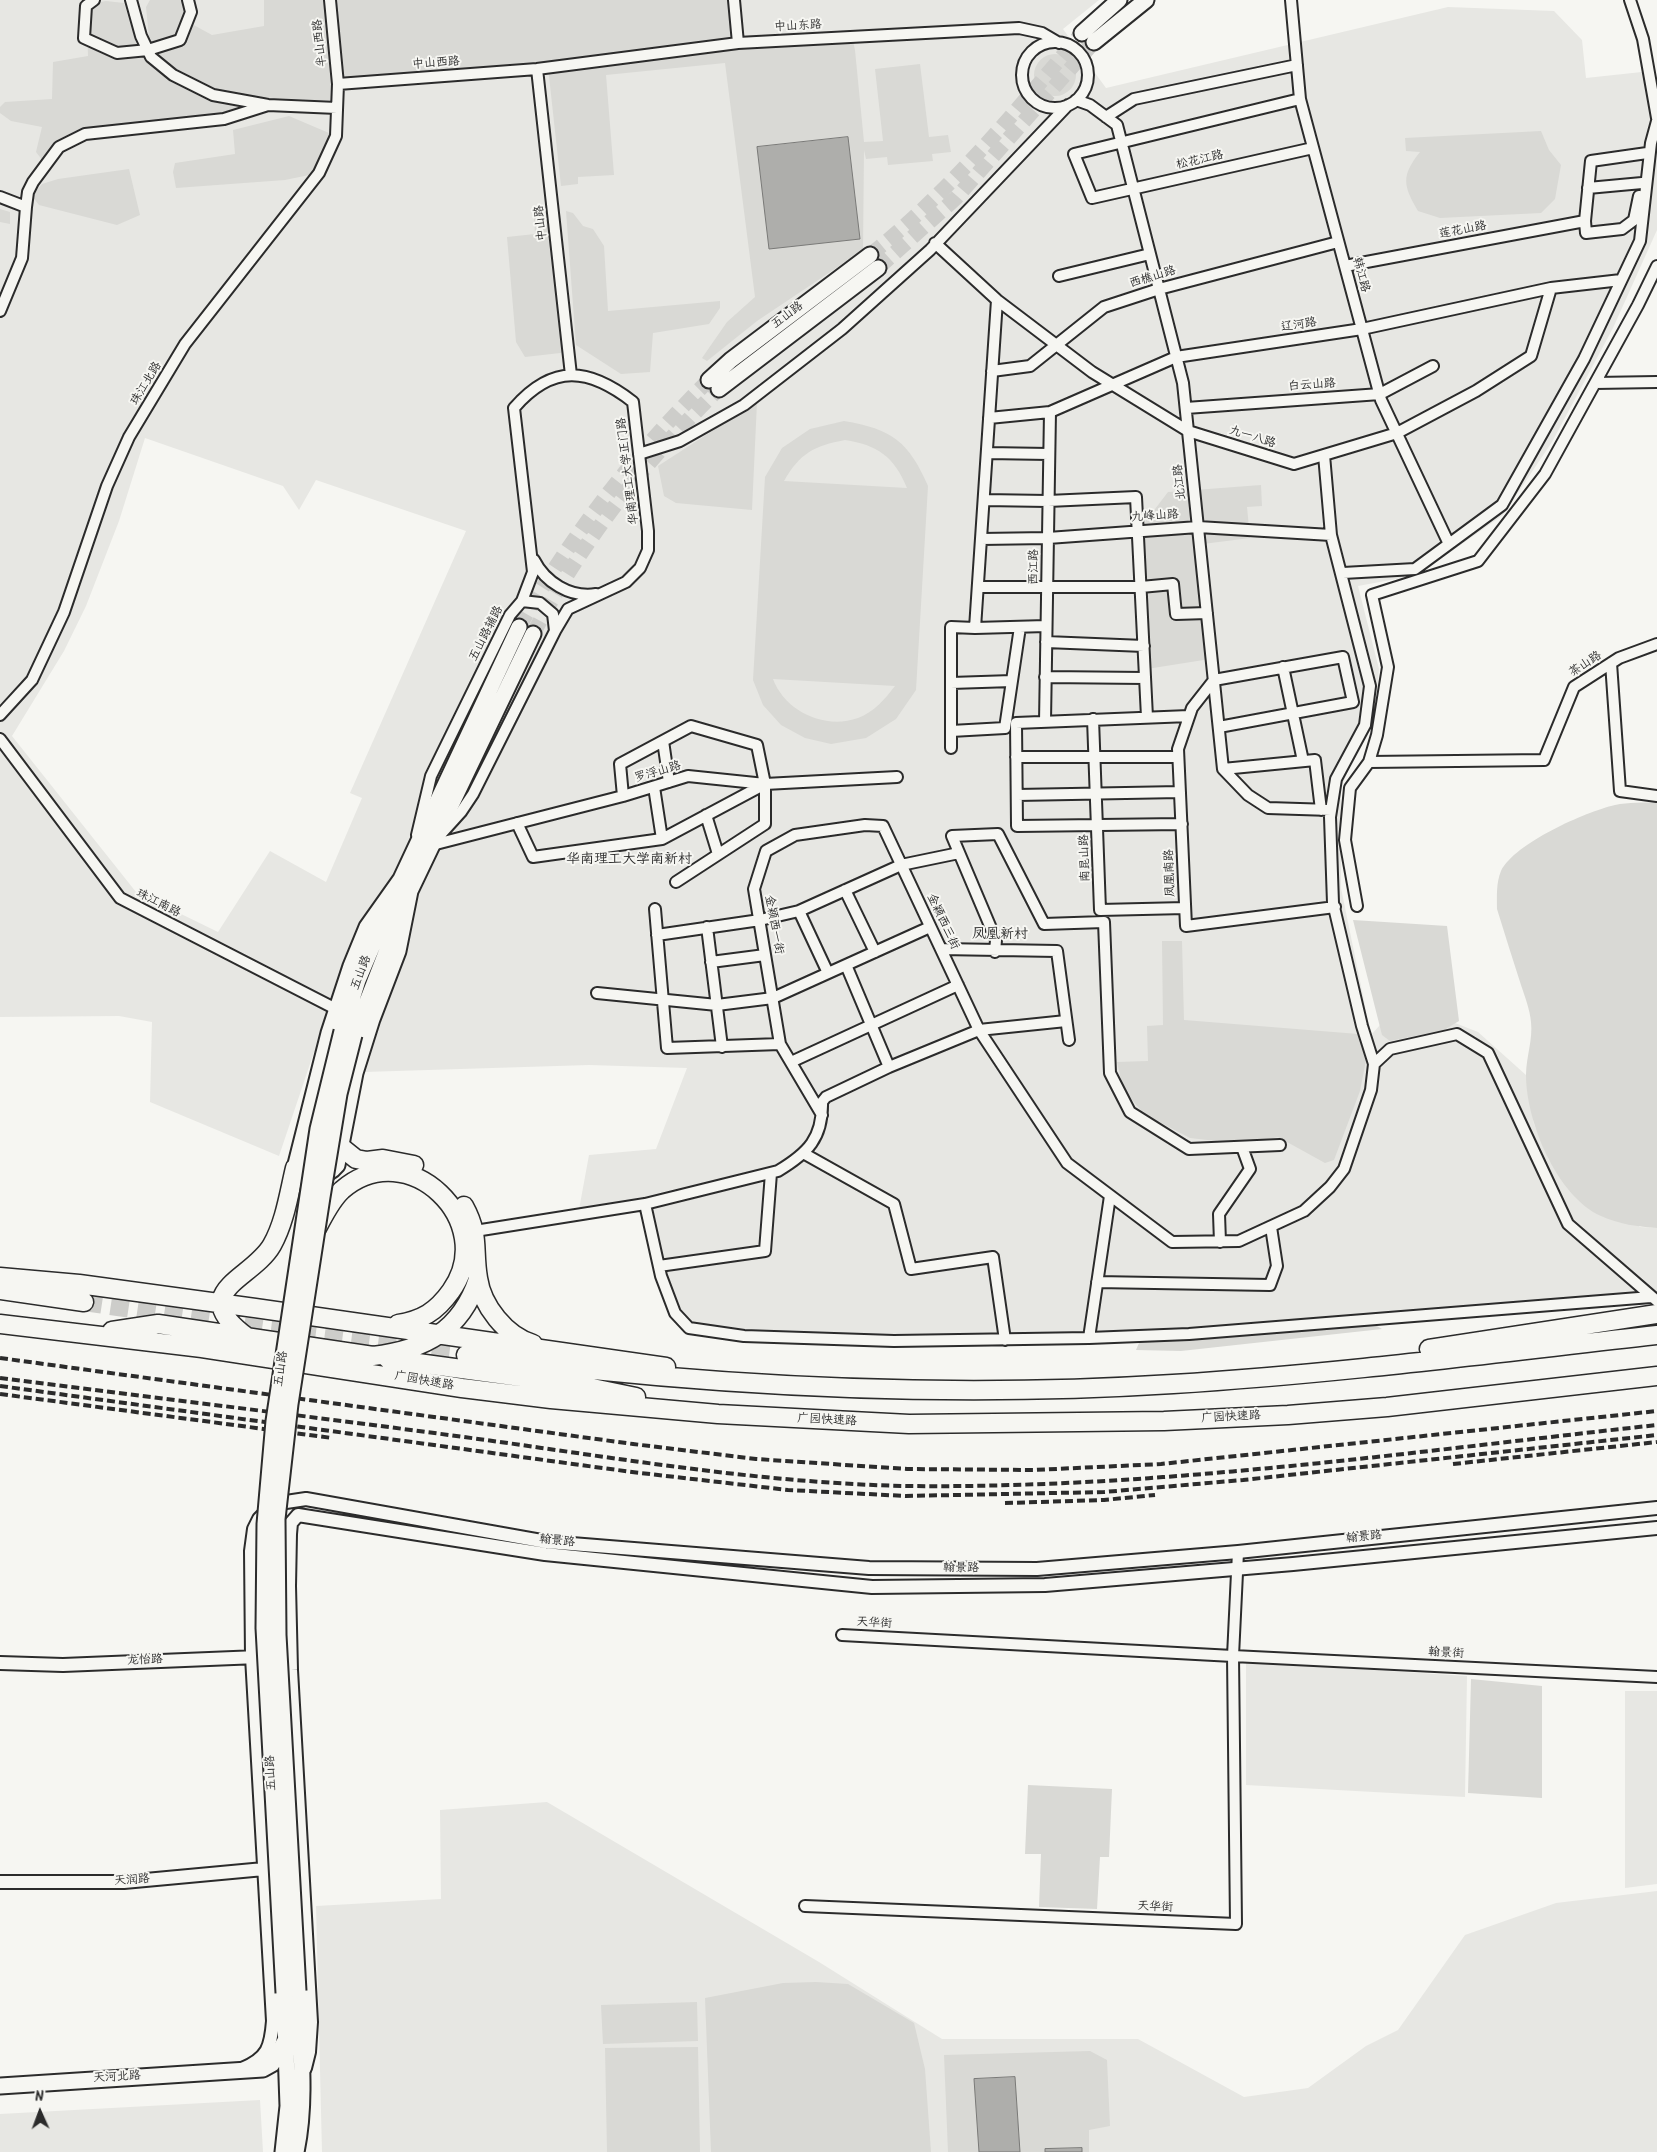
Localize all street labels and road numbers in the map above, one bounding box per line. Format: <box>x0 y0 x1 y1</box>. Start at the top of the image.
street label: 半山西路 <box>311 18 331 68</box>
street label: 中山东路 <box>774 19 822 35</box>
street label: 中山西路 <box>412 55 460 73</box>
street label: 松花江路 <box>1175 149 1225 173</box>
street label: 中山路 <box>533 204 551 242</box>
street label: 莲花山路 <box>1438 219 1488 243</box>
street label: 韩江路 <box>1348 256 1372 294</box>
street label: 西樵山路 <box>1128 264 1178 292</box>
street label: 五山路 <box>769 299 807 333</box>
street label: 辽河路 <box>1280 316 1318 336</box>
street label: 珠江北路 <box>128 360 166 408</box>
street label: 白云山路 <box>1288 377 1336 395</box>
street label: 华南理工大学正门路 <box>615 417 643 525</box>
street label: 九一八路 <box>1227 424 1277 452</box>
street label: 北江路 <box>1172 463 1190 501</box>
street label: 九峰山路 <box>1131 508 1179 526</box>
street label: 西江路 <box>1027 549 1043 585</box>
street label: 五山路辅路 <box>467 604 507 664</box>
street label: 茶山路 <box>1567 649 1605 681</box>
street label: 罗浮山路 <box>633 759 683 787</box>
street label: 南昆山路 <box>1078 834 1094 882</box>
street label: 凤凰南路 <box>1163 849 1179 897</box>
street label: 珠江南路 <box>133 887 183 921</box>
street label: 金颖西三街 <box>923 892 961 952</box>
street label: 金颖西一街 <box>761 894 785 956</box>
street label: 五山路 <box>349 954 375 992</box>
street label: 五山路 <box>272 1350 292 1388</box>
street label: 广园快速路 <box>393 1370 455 1394</box>
street label: 广园快速路 <box>1201 1409 1261 1427</box>
street label: 广园快速路 <box>797 1412 857 1430</box>
street label: 翰景路 <box>1345 1529 1383 1547</box>
street label: 翰景路 <box>538 1533 576 1551</box>
street label: 翰景路 <box>943 1561 979 1577</box>
street label: 天华街 <box>856 1616 892 1632</box>
street label: 翰景街 <box>1428 1646 1464 1662</box>
street label: 龙怡路 <box>127 1653 163 1669</box>
street label: 五山路 <box>264 1755 280 1791</box>
street label: 天润路 <box>114 1873 150 1889</box>
street label: 天华街 <box>1137 1900 1173 1916</box>
street label: 天河北路 <box>93 2070 141 2086</box>

